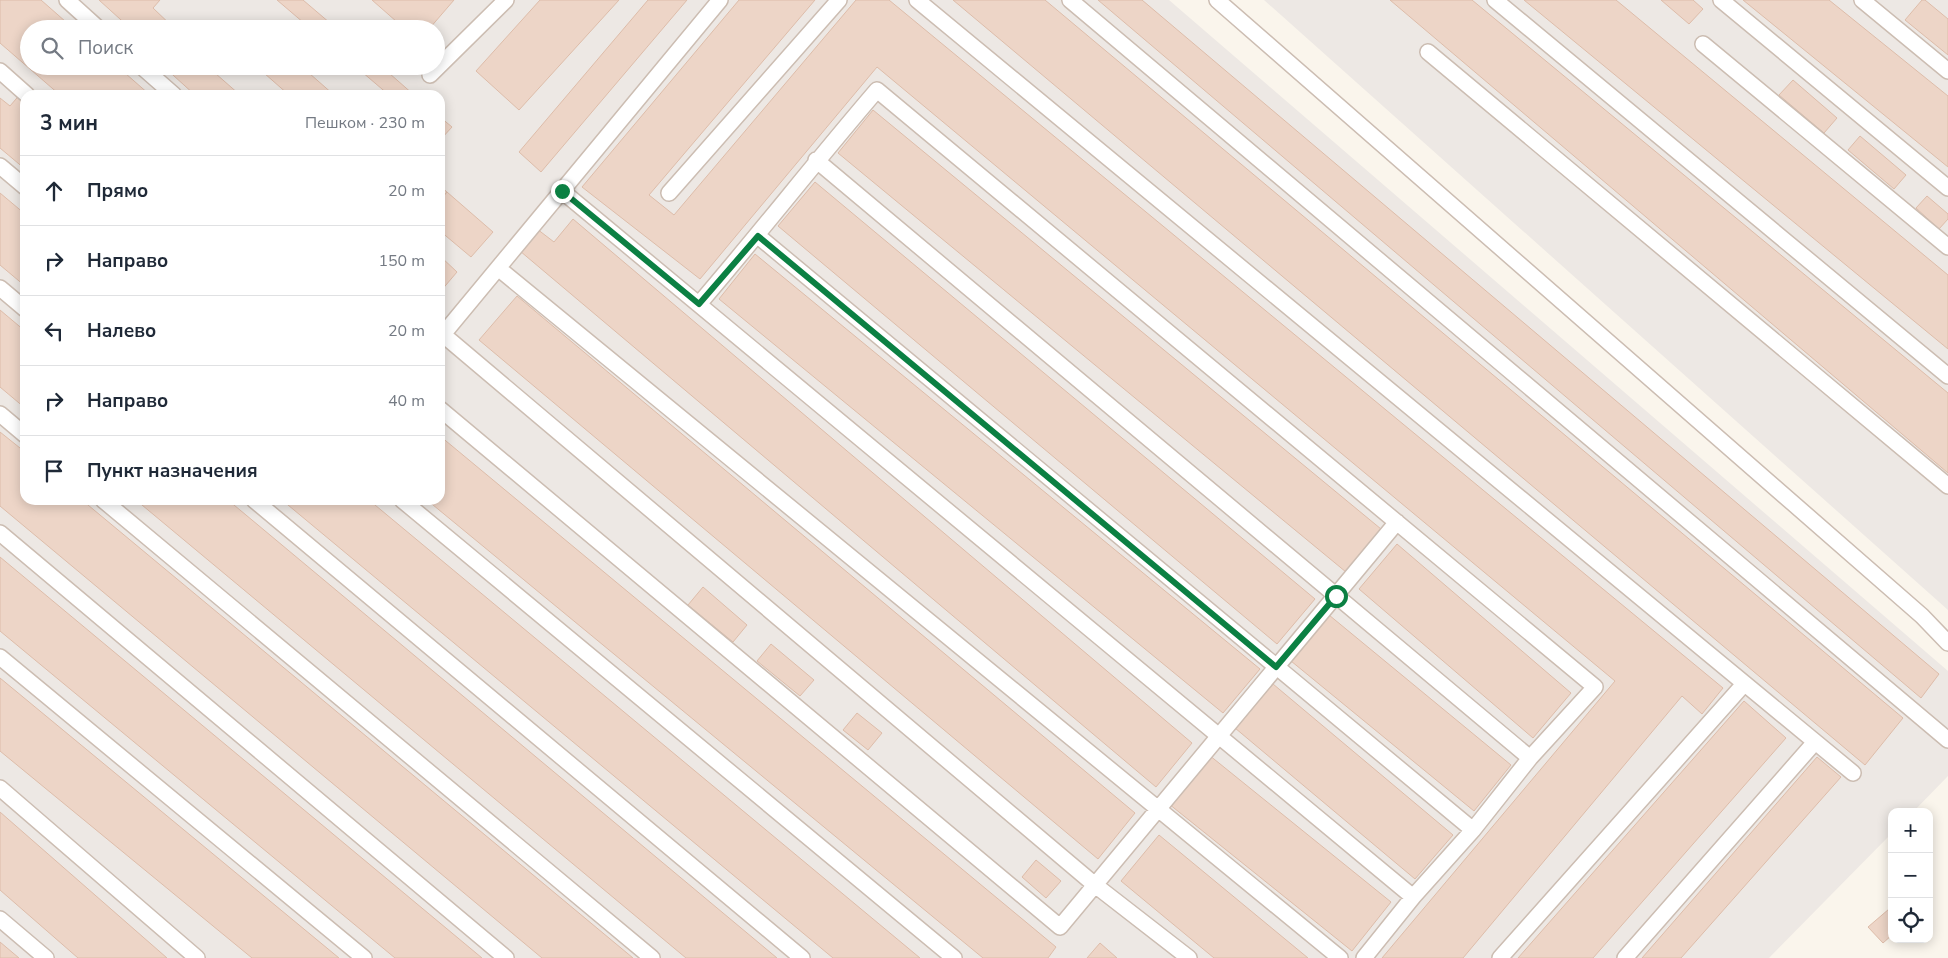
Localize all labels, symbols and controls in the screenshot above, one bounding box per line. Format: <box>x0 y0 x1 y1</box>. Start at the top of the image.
search box <box>20 20 445 75</box>
icon: search <box>38 34 66 62</box>
text: Поиск <box>78 35 133 61</box>
text: 3 мин <box>40 109 98 137</box>
text: Пешком · 230 m <box>305 112 425 134</box>
icon: ahead <box>40 177 68 205</box>
text: Прямо <box>87 178 148 204</box>
text: 20 m <box>388 180 425 202</box>
route end <box>551 180 574 203</box>
icon: right <box>40 247 68 275</box>
text: Направо <box>87 248 168 274</box>
text: 150 m <box>378 250 425 272</box>
icon: left <box>40 317 68 345</box>
text: Налево <box>87 318 156 344</box>
text: 20 m <box>388 320 425 342</box>
icon: right <box>40 387 68 415</box>
text: Направо <box>87 388 168 414</box>
text: 40 m <box>388 390 425 412</box>
icon: arrive <box>40 457 68 485</box>
text: Пункт назначения <box>87 458 258 484</box>
route start <box>1325 585 1348 608</box>
map controls <box>1888 808 1933 943</box>
button: + <box>1888 808 1933 853</box>
button: − <box>1888 853 1933 898</box>
button: locate <box>1888 898 1933 943</box>

